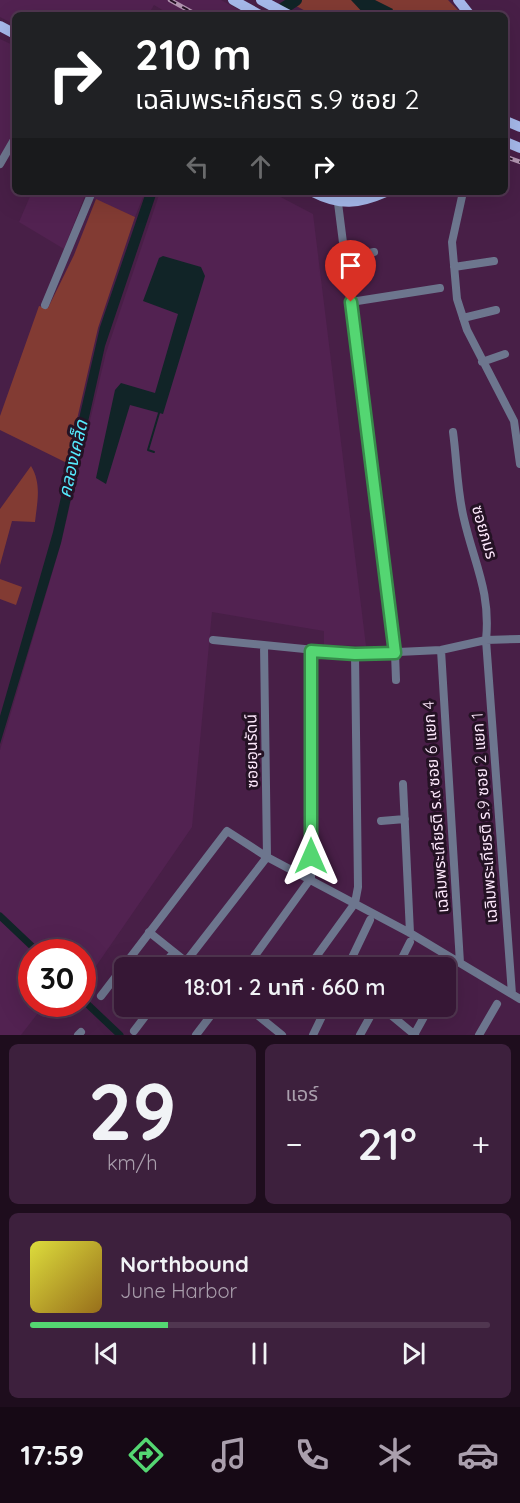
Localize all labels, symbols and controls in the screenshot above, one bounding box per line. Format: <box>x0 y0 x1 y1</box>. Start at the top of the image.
text: 210 m <box>135 28 252 81</box>
icon: right <box>36 36 114 114</box>
text: เฉลิมพระเกียรติ ร.9 ซอย 2 <box>135 82 419 116</box>
icon: left <box>181 150 214 183</box>
icon: ahead <box>244 150 277 183</box>
icon: right <box>307 150 340 183</box>
pin <box>325 240 376 302</box>
icon: arrive <box>334 249 367 282</box>
water label: คลองเคล็ด <box>52 417 93 500</box>
street label: ซอยภมร <box>468 503 502 561</box>
street label: เฉลิมพระเกียรติ ร.๙ ซอย 6 แยก 4 <box>418 700 452 914</box>
street label: เฉลิมพระเกียรติ ร.9 ซอย 2 แยก 1 <box>467 712 501 924</box>
street label: ซอยอุนรัดน์ <box>240 714 262 788</box>
position arrow <box>279 824 343 888</box>
speed limit sign: 30 <box>18 939 96 1017</box>
text: 18:01 · 2 นาที · 660 m <box>185 973 385 1001</box>
text: 29 <box>88 1062 177 1160</box>
text: แอร์ <box>286 1081 318 1106</box>
text: 21° <box>357 1115 417 1171</box>
text: − <box>286 1123 303 1164</box>
text: + <box>471 1123 490 1164</box>
text: km/h <box>107 1150 158 1175</box>
text: Northbound <box>120 1250 249 1278</box>
text: June Harbor <box>120 1278 237 1303</box>
icon: previous <box>90 1337 123 1370</box>
icon: pause <box>243 1337 276 1370</box>
icon: next <box>397 1337 430 1370</box>
icon: directions <box>125 1434 167 1476</box>
icon: music <box>208 1434 250 1476</box>
icon: phone <box>291 1434 333 1476</box>
icon: climate <box>374 1434 416 1476</box>
icon: car <box>457 1434 499 1476</box>
text: 17:59 <box>21 1438 84 1472</box>

